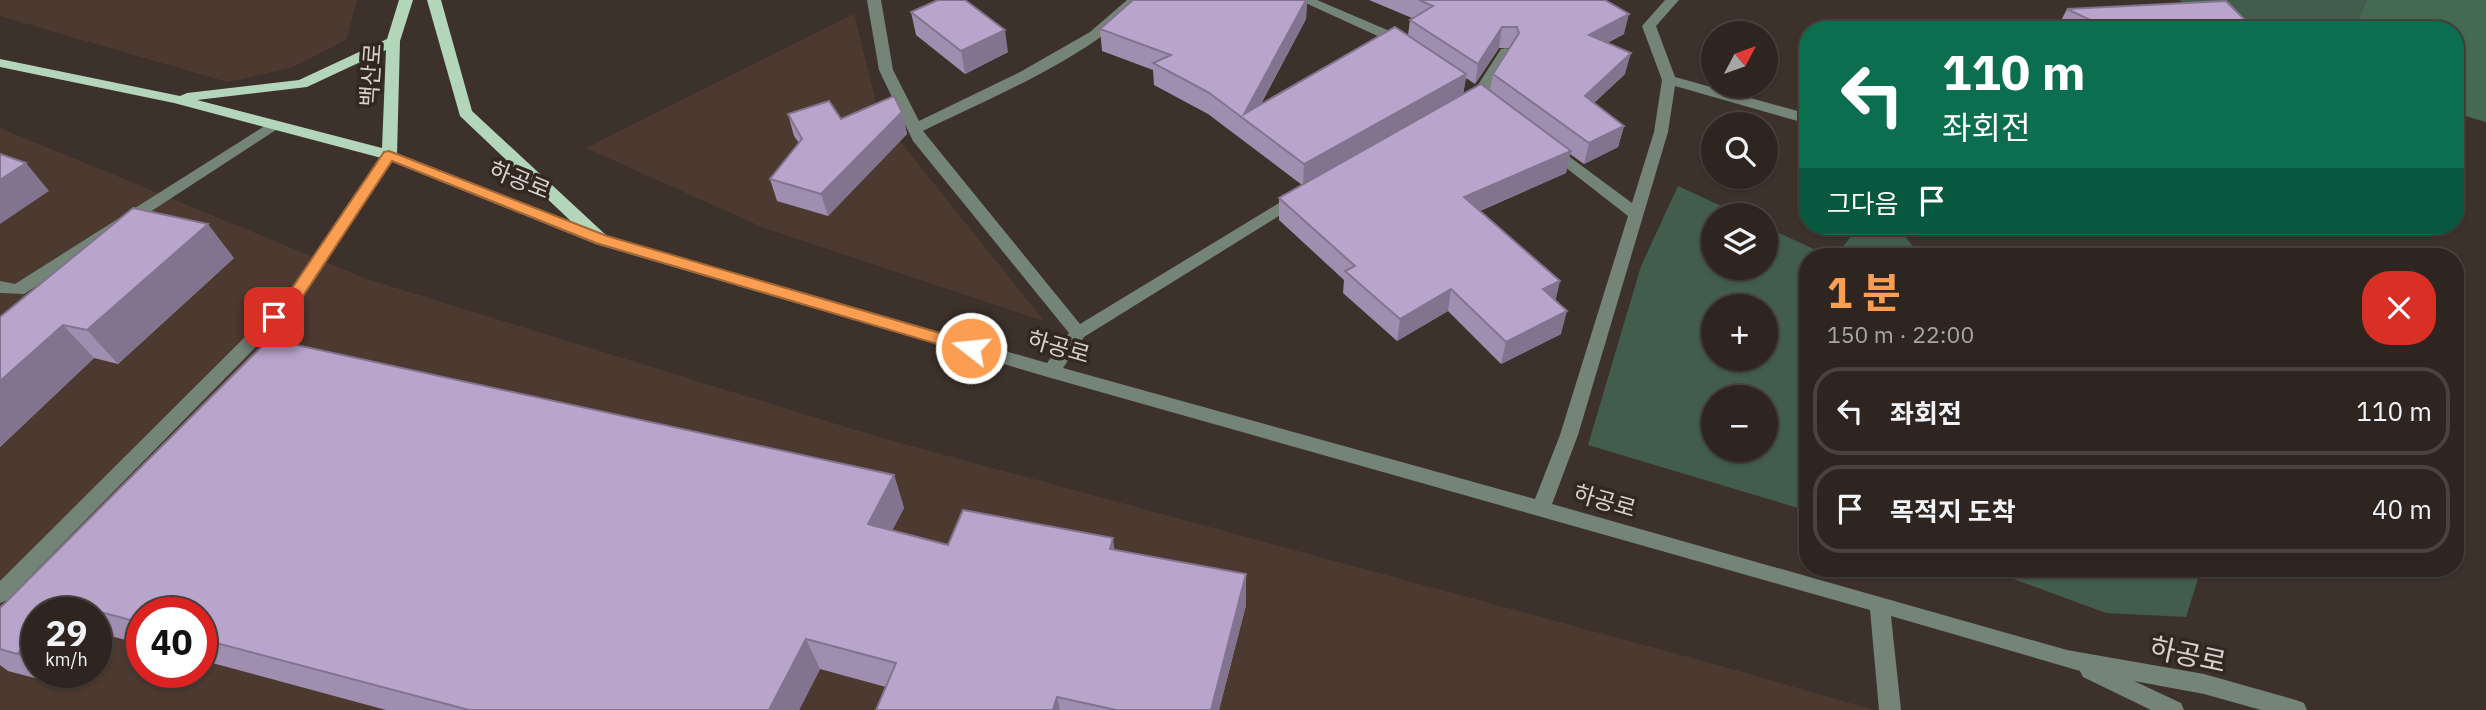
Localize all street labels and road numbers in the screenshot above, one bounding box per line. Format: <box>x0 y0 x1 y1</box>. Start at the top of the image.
street label: 백산로 <box>353 42 387 108</box>
street label: 하공로 <box>485 153 555 205</box>
street label: 하공로 <box>1024 323 1094 369</box>
street label: 하공로 <box>1570 477 1640 523</box>
street label: 하공로 <box>2146 628 2230 680</box>

